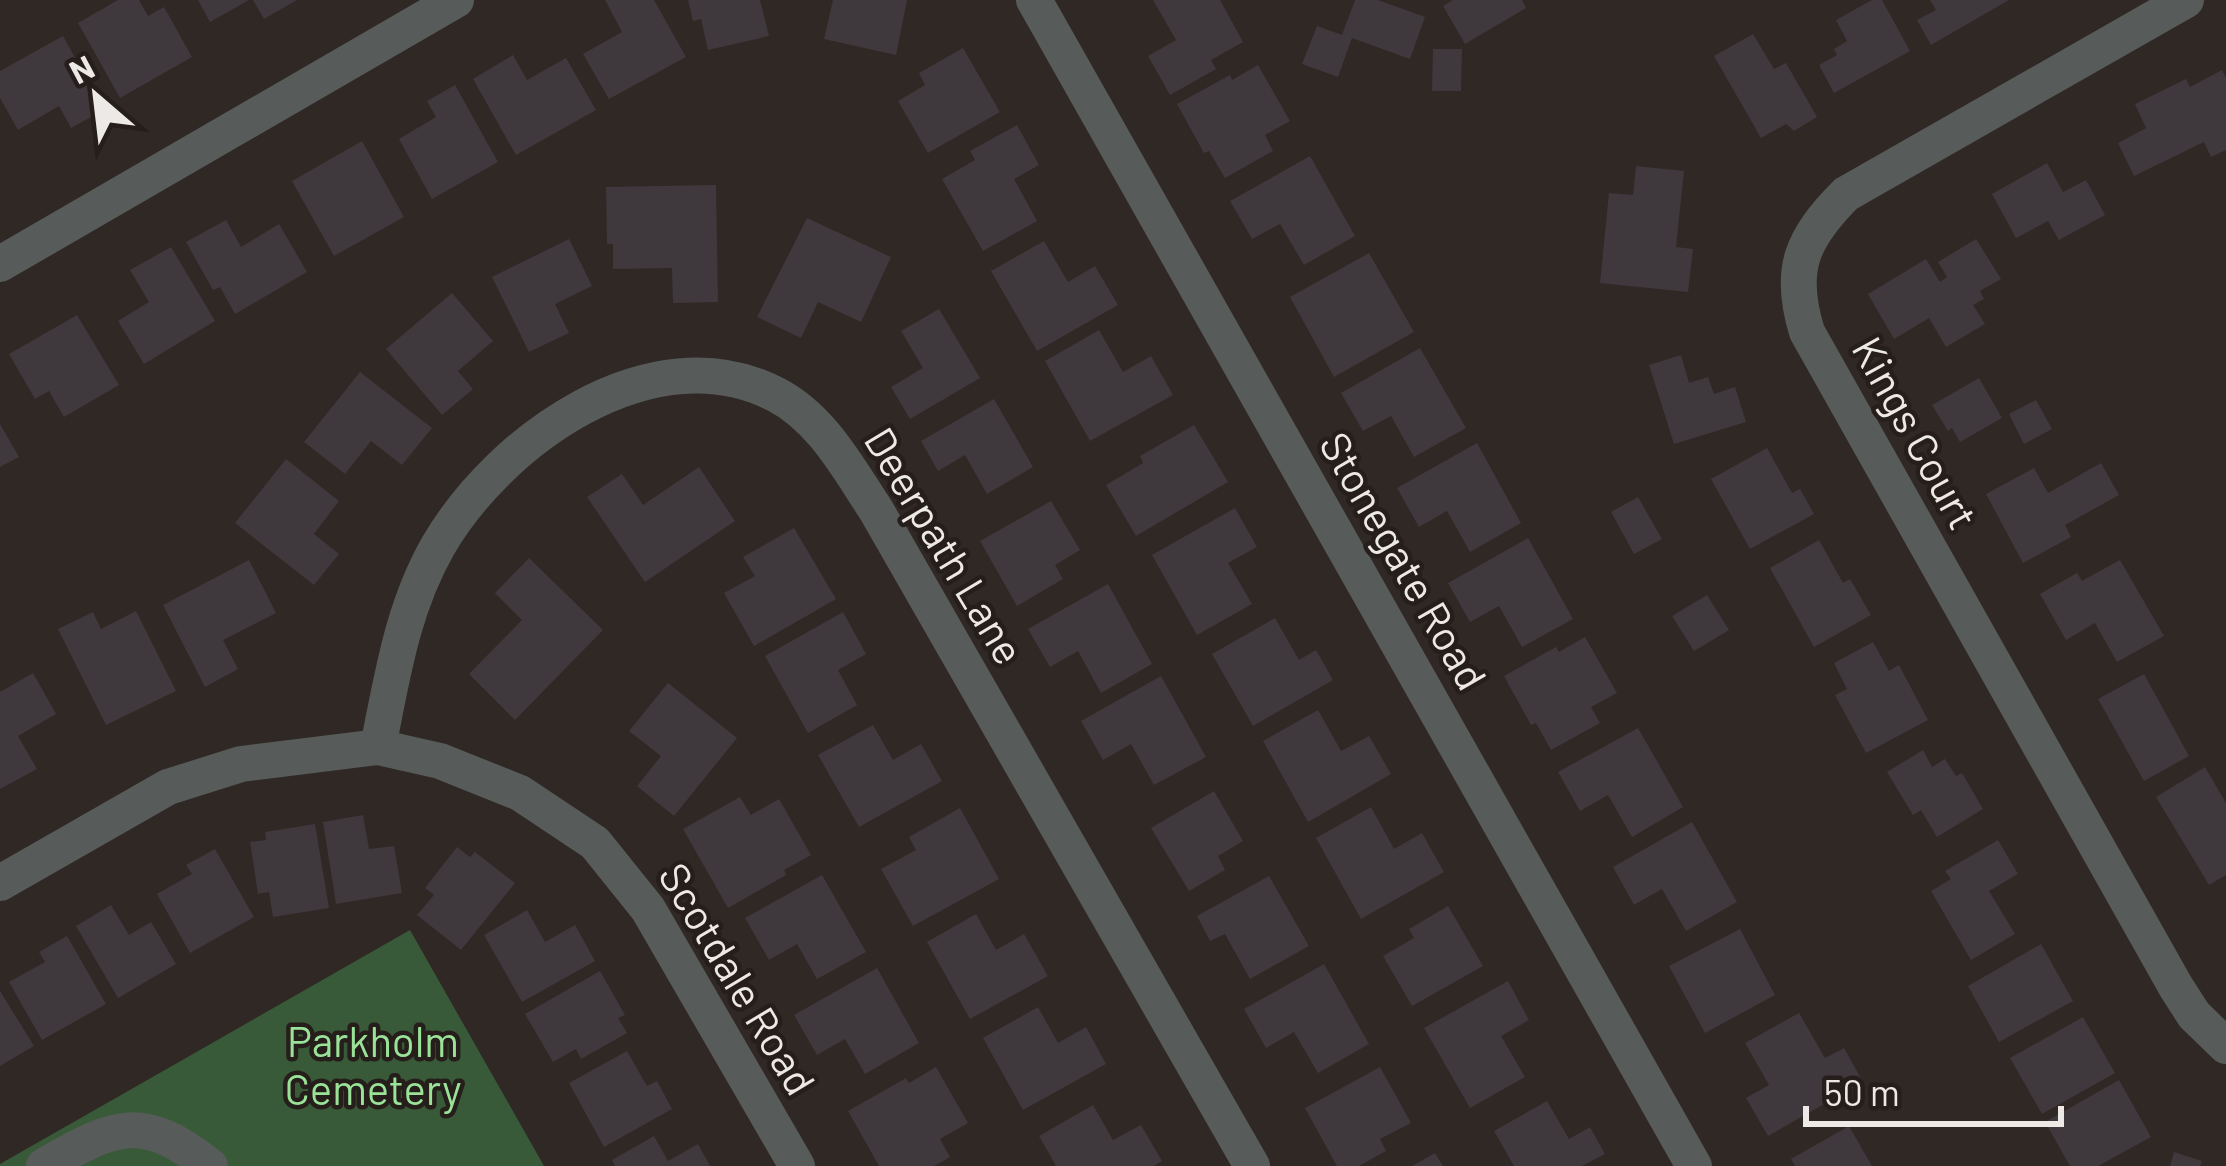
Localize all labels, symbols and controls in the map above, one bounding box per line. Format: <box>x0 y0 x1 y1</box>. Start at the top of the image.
north arrow <box>36 36 156 156</box>
text: N <box>62 46 101 91</box>
street label: Kings Court <box>1843 327 1990 537</box>
street label: Deerpath Lane <box>855 418 1036 673</box>
street label: Stonegate Road <box>1310 422 1499 698</box>
street label: Scotdale Road <box>650 853 827 1103</box>
park label: Parkholm Cemetery <box>284 1015 462 1114</box>
scale bar <box>1806 1052 2061 1126</box>
text: 50 m <box>1824 1070 1900 1113</box>

